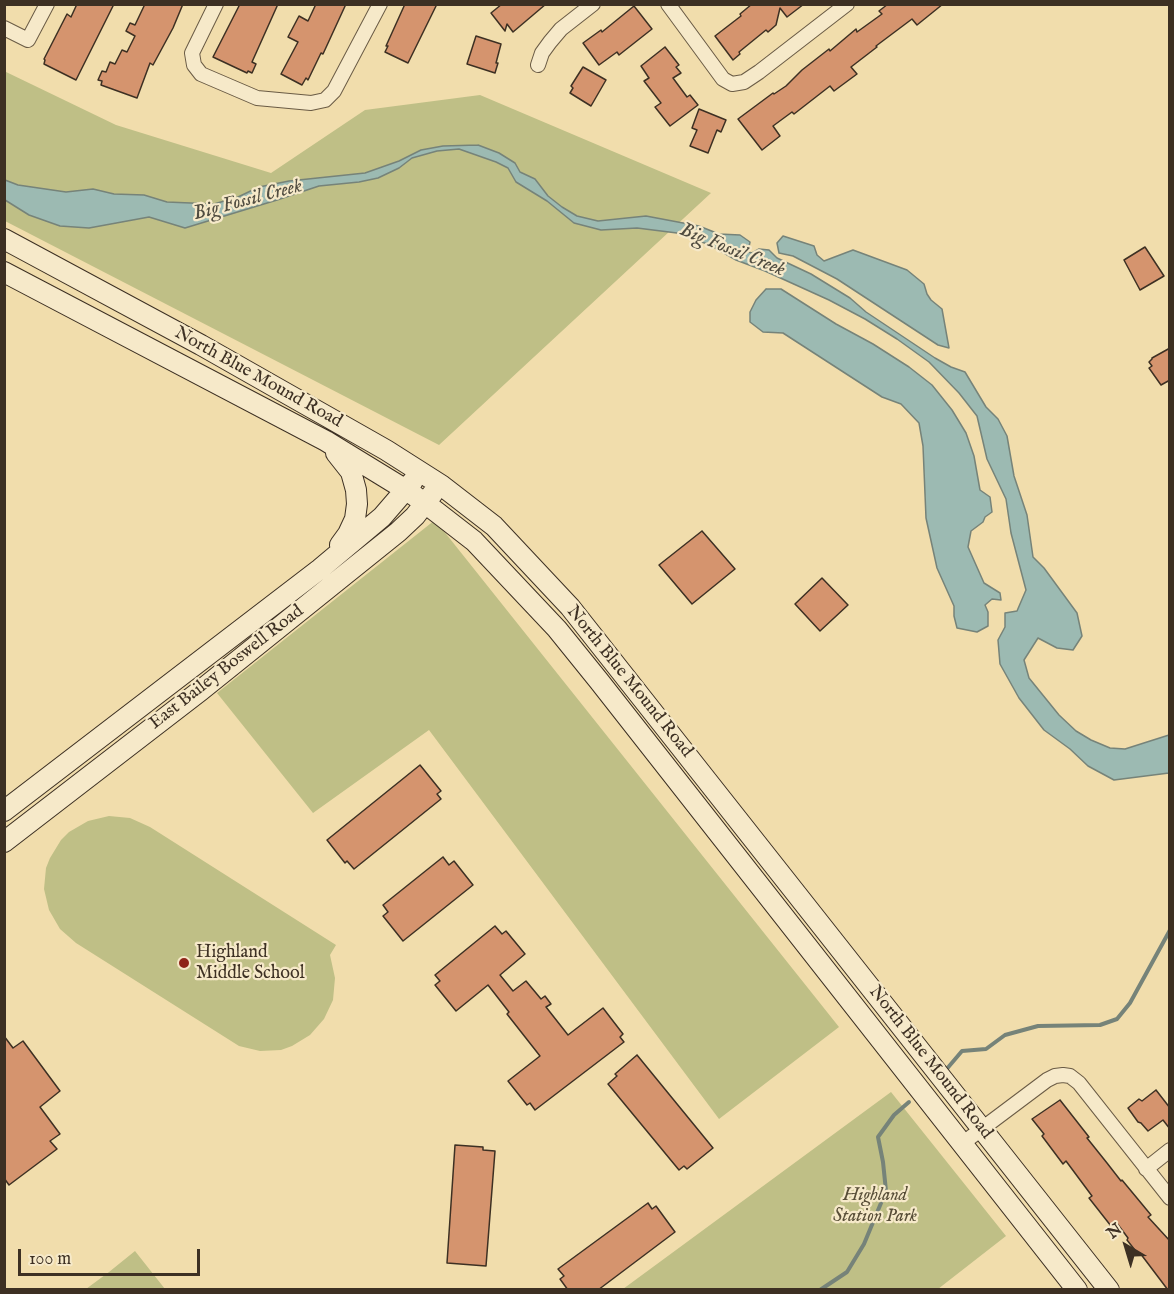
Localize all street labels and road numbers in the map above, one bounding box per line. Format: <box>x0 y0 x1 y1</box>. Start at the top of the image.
street label: North Blue Mound Road <box>170 323 346 433</box>
street label: East Bailey Boswell Road <box>146 601 308 735</box>
street label: North Blue Mound Road <box>561 602 697 762</box>
street label: North Blue Mound Road <box>863 982 997 1144</box>

